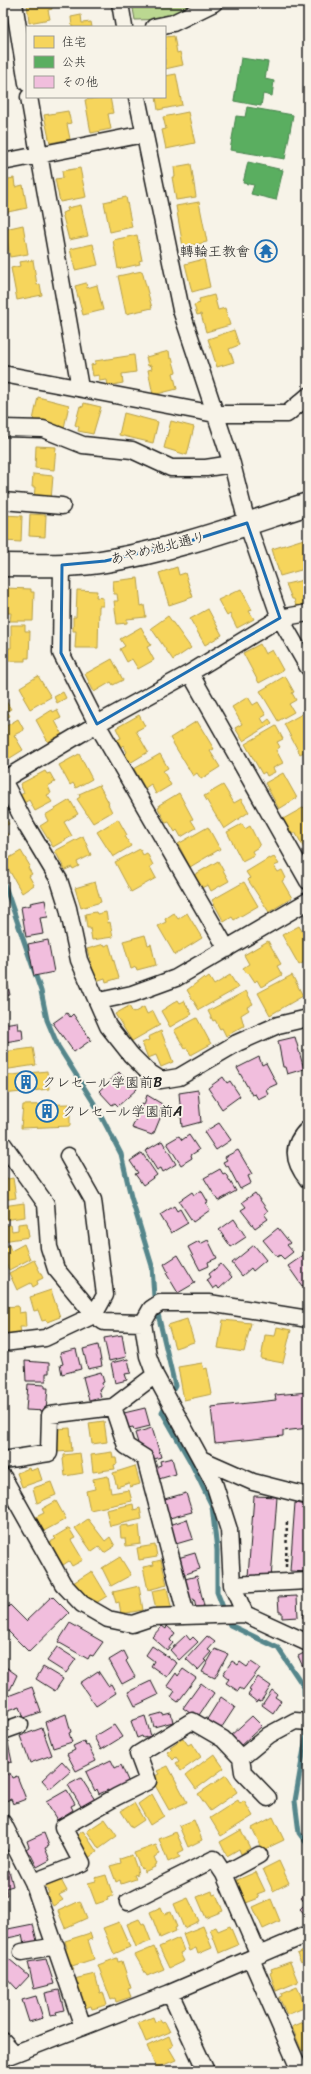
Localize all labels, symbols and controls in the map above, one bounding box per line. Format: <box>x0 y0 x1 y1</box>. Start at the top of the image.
legend <box>26 26 166 98</box>
text: 住宅 <box>62 31 86 53</box>
text: 公共 <box>62 51 86 73</box>
text: その他 <box>62 71 98 93</box>
temple icon: 轉輪王教會 <box>253 238 279 264</box>
place label: 轉輪王教會 <box>180 239 250 264</box>
street label: あやめ池北通り <box>107 524 209 572</box>
building icon: クレセール学園前B <box>13 1069 39 1095</box>
place label: クレセール学園前B <box>42 1070 162 1095</box>
building icon: クレセール学園前A <box>34 1098 60 1124</box>
place label: クレセール学園前A <box>62 1099 182 1124</box>

